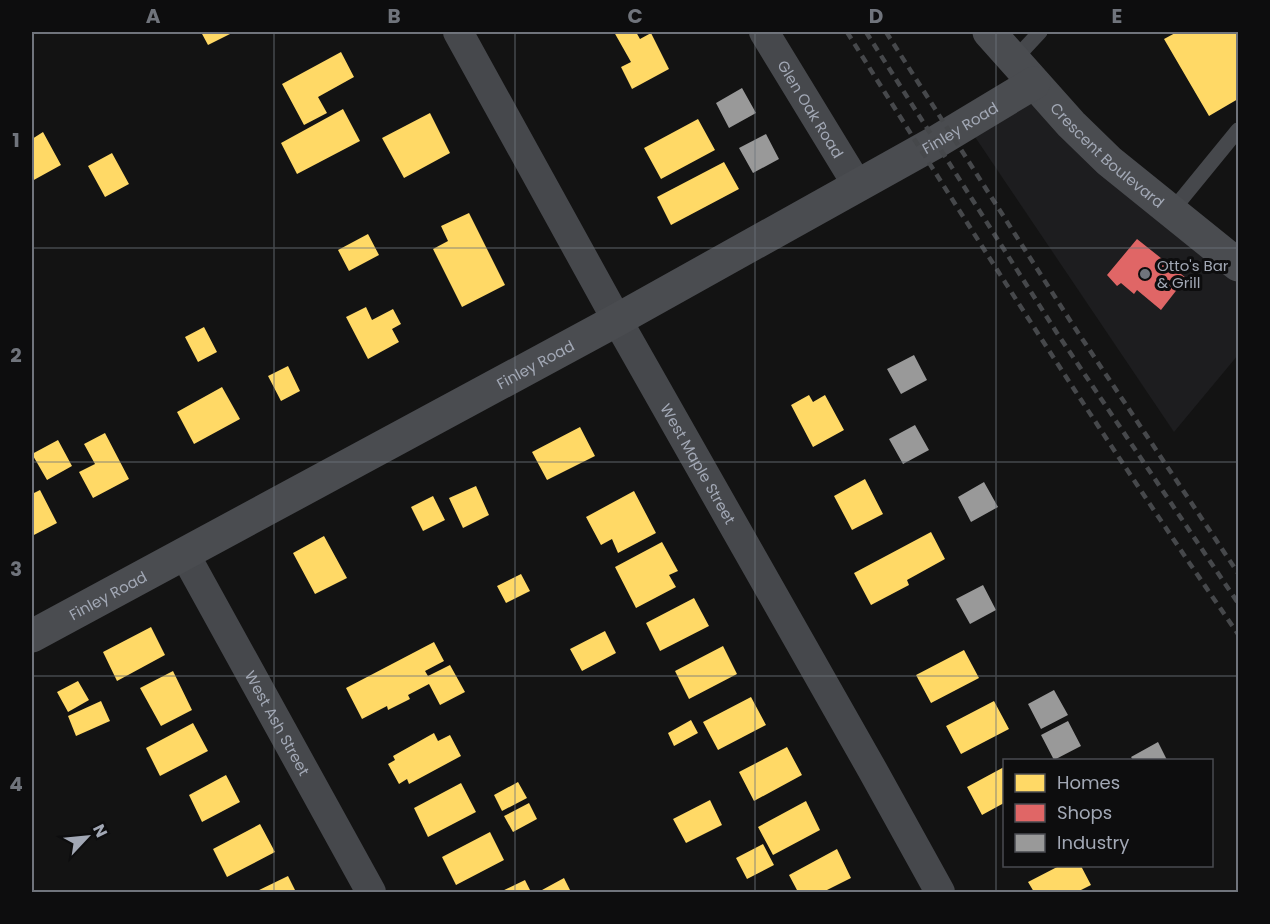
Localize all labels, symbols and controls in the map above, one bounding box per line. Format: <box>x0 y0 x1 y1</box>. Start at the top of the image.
text: A <box>146 2 161 30</box>
text: B <box>387 2 401 30</box>
text: C <box>627 2 643 30</box>
text: D <box>869 2 883 30</box>
text: E <box>1112 2 1122 30</box>
street label: Glen Oak Road <box>773 56 849 162</box>
street label: Finley Road <box>918 97 1002 158</box>
street label: Crescent Boulevard <box>1046 98 1169 212</box>
text: 1 <box>12 126 20 154</box>
place label: Otto's Bar & Grill <box>1157 255 1229 293</box>
marker: Otto's Bar & Grill <box>1138 267 1152 281</box>
street label: Finley Road <box>493 335 578 394</box>
text: 2 <box>10 341 22 369</box>
street label: West Maple Street <box>656 399 741 528</box>
text: 3 <box>10 555 22 583</box>
street label: Finley Road <box>65 566 150 625</box>
street label: West Ash Street <box>240 667 315 779</box>
legend <box>1003 759 1213 867</box>
text: 4 <box>9 770 23 798</box>
text: Homes <box>1057 770 1120 795</box>
text: Shops <box>1057 800 1112 825</box>
north arrow <box>57 807 117 867</box>
text: N <box>87 820 113 841</box>
text: Industry <box>1057 830 1129 855</box>

